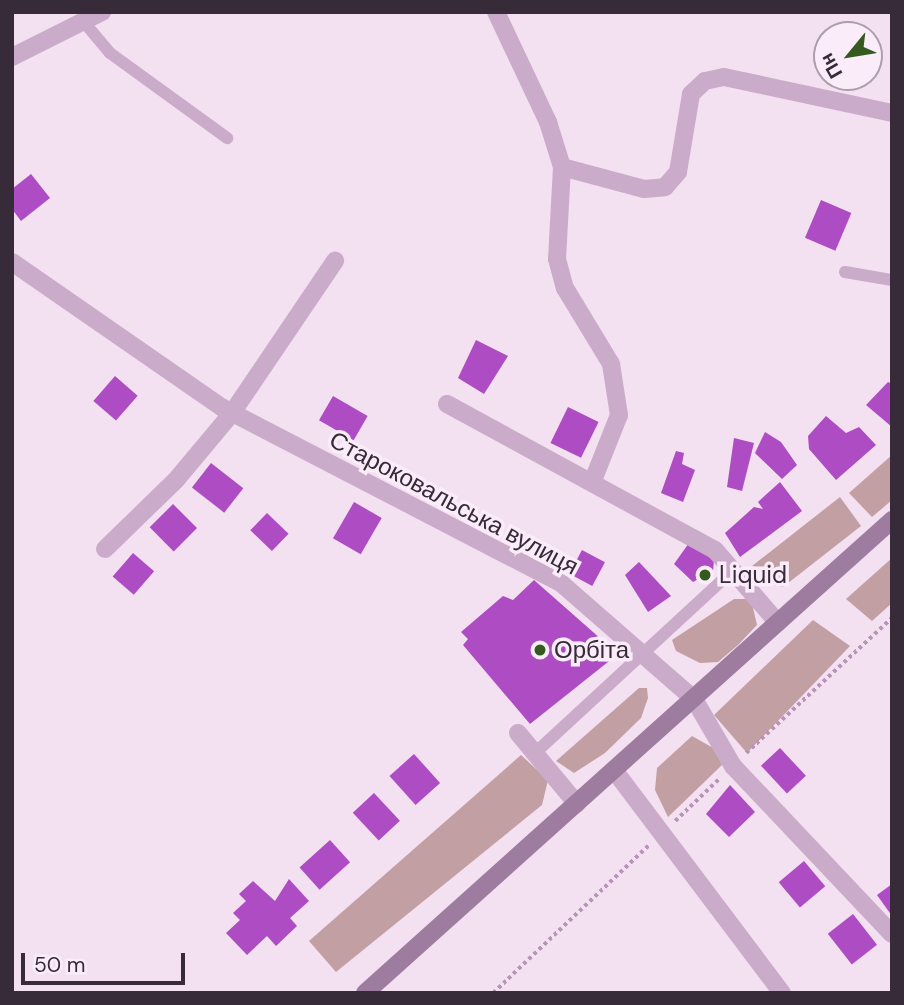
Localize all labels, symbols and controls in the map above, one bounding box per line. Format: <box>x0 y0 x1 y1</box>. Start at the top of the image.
north arrow <box>813 21 883 91</box>
text: Пн <box>814 49 848 83</box>
street label: Староковальська вулиця <box>325 425 583 581</box>
place label: Liquid <box>719 561 787 589</box>
marker: Liquid <box>697 567 713 583</box>
place label: Орбіта <box>554 636 629 664</box>
marker: Орбіта <box>532 642 548 658</box>
scale bar <box>24 939 189 983</box>
text: 50 m <box>34 951 85 979</box>

